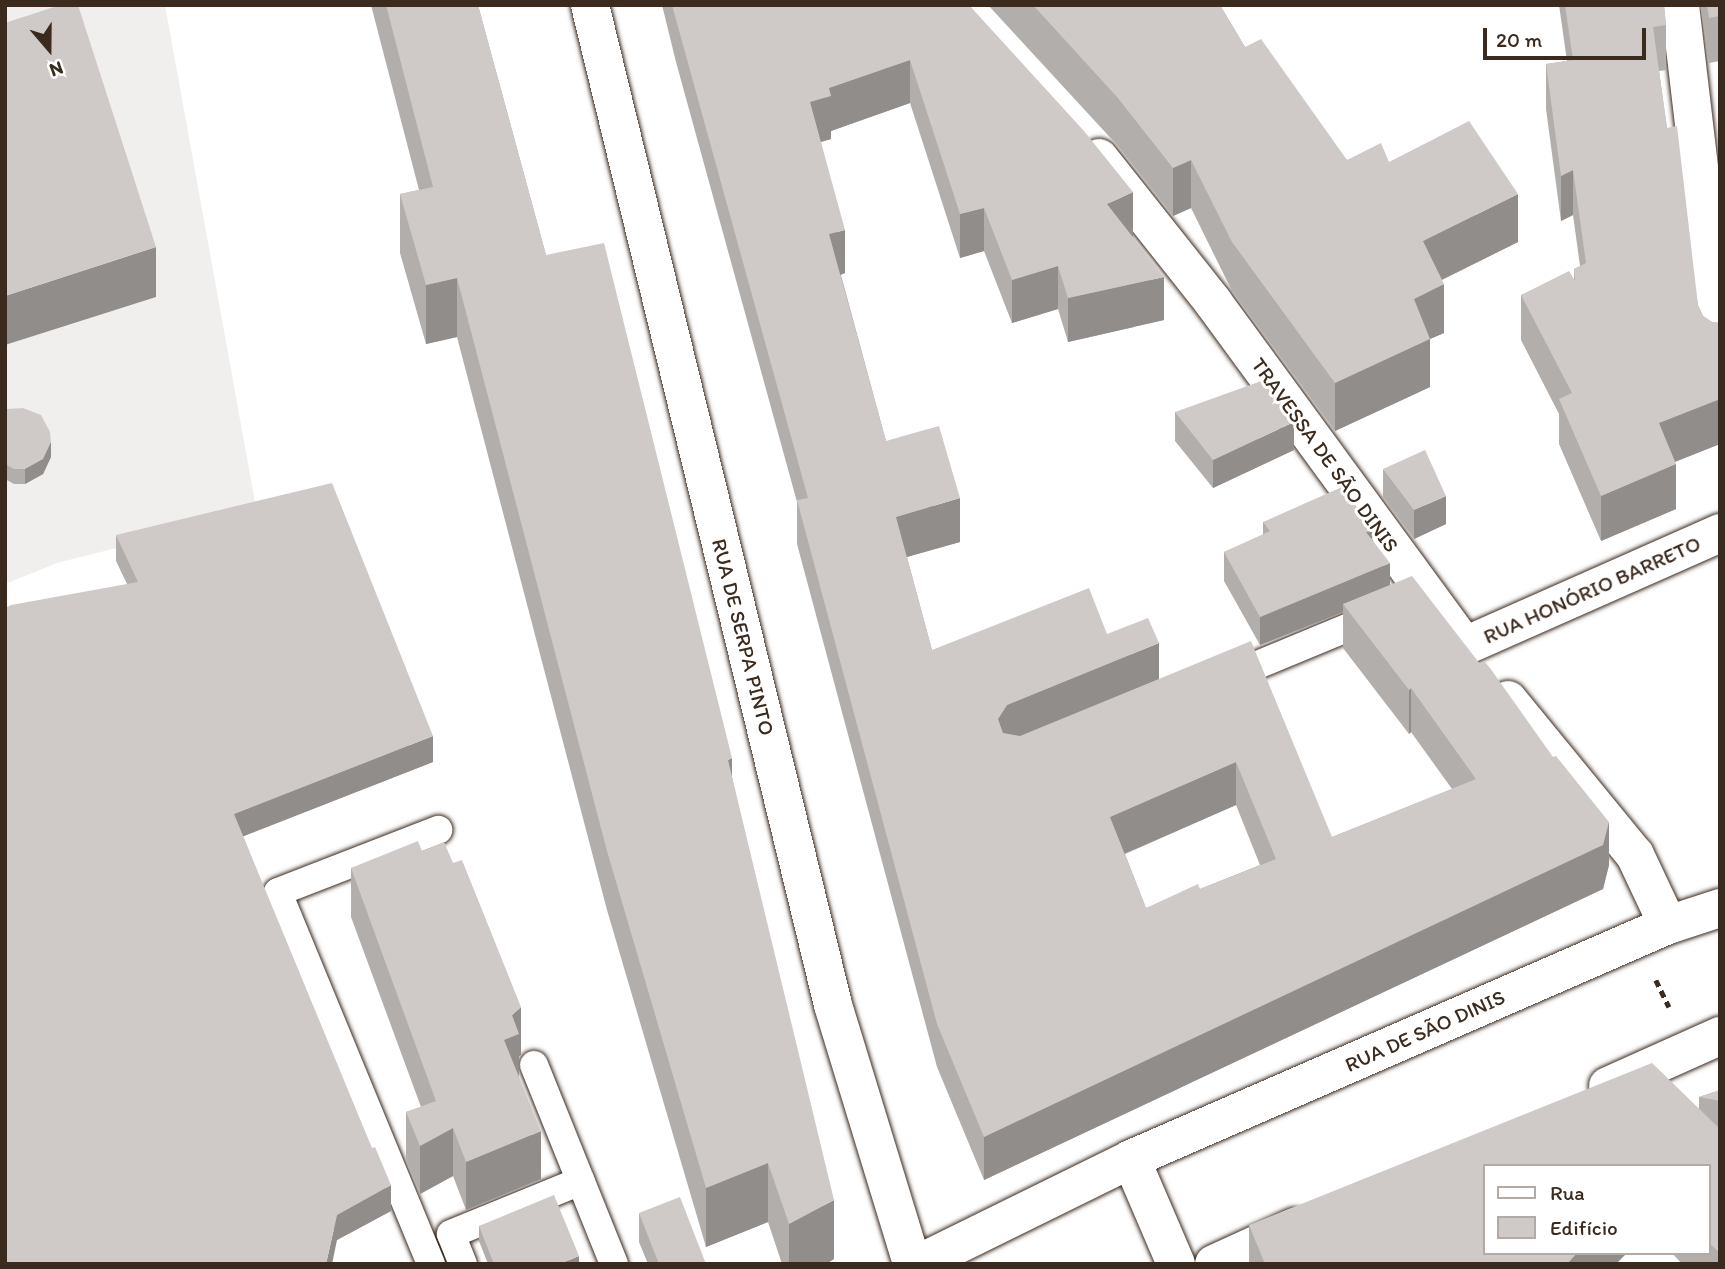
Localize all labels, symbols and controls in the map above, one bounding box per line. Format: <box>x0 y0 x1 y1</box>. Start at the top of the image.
north arrow <box>14 14 84 84</box>
scale bar <box>1487 14 1650 58</box>
text: 20 m <box>1496 27 1542 52</box>
text: N <box>46 56 66 82</box>
street label: TRAVESSA DE SÃO DINIS <box>1246 354 1404 556</box>
street label: RUA HONÓRIO BARRETO <box>1480 531 1704 649</box>
street label: RUA DE SERPA PINTO <box>706 536 780 738</box>
street label: RUA DE SÃO DINIS <box>1341 984 1509 1078</box>
legend <box>1484 1164 1711 1255</box>
text: Rua <box>1550 1180 1585 1205</box>
text: Edifício <box>1550 1215 1618 1240</box>

